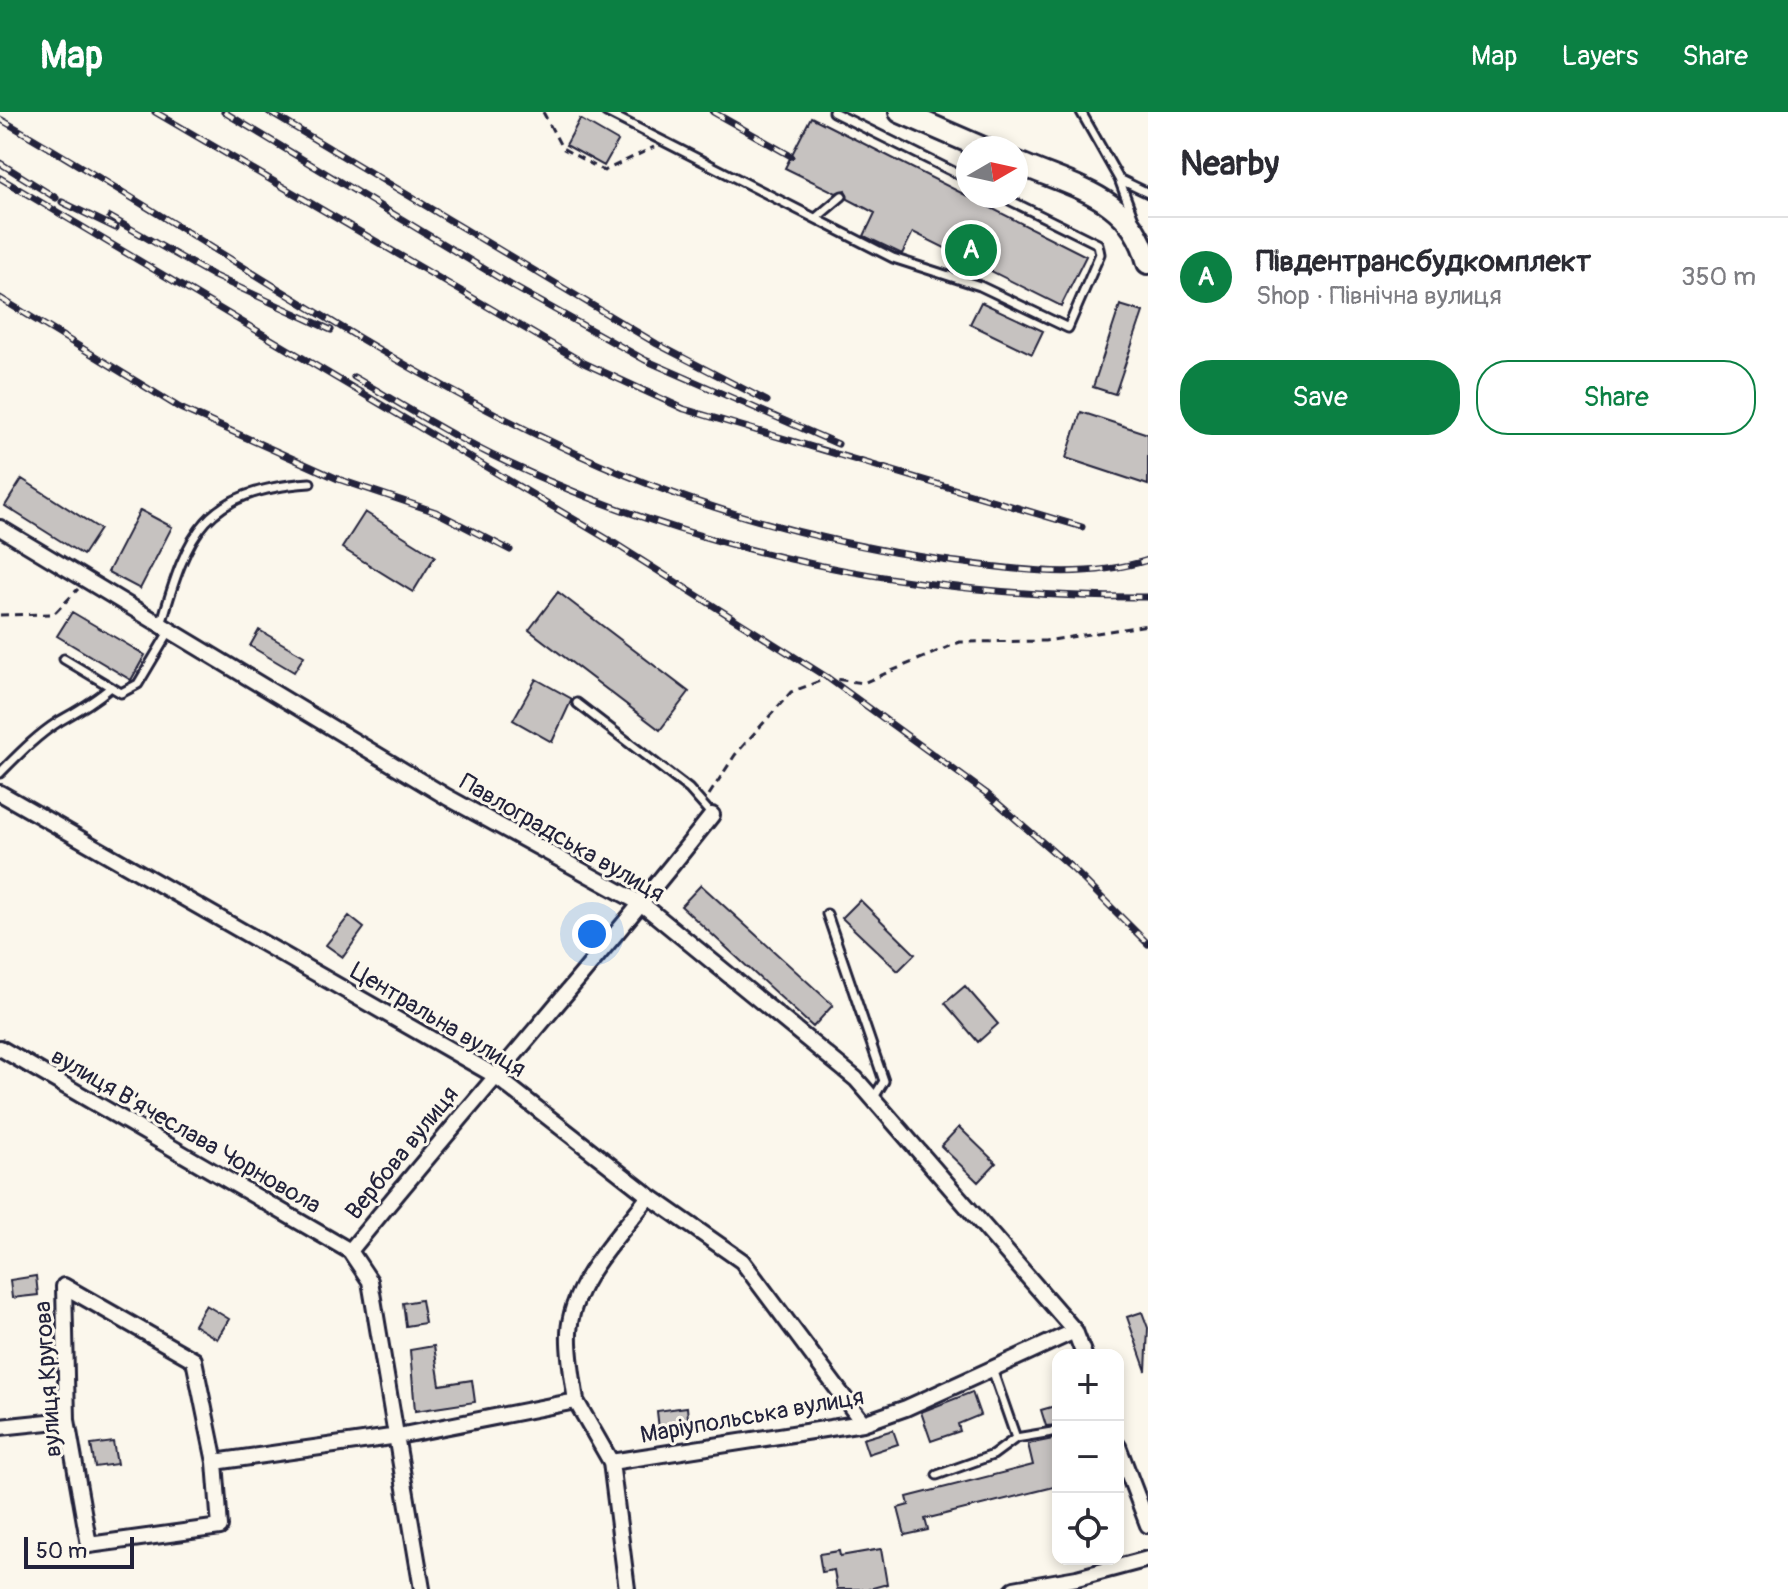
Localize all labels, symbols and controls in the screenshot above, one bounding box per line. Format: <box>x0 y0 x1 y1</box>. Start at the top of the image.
text: Map <box>40 32 103 80</box>
text: Map <box>1471 39 1517 74</box>
text: Layers <box>1561 39 1638 74</box>
text: Share <box>1682 39 1748 74</box>
north arrow <box>956 136 1028 208</box>
text: Nearby <box>1180 143 1279 186</box>
pin: A <box>945 220 997 280</box>
text: Південтрансбудкомплект <box>1256 243 1591 280</box>
text: A <box>1198 261 1214 293</box>
text: 350 m <box>1681 261 1756 293</box>
text: Shop · Північна вулиця <box>1256 280 1502 312</box>
button: Save <box>1180 360 1460 435</box>
button: Share <box>1476 360 1756 435</box>
street label: Павлоградська вулиця <box>454 768 670 908</box>
your location <box>572 914 612 954</box>
street label: Центральна вулиця <box>345 956 531 1084</box>
street label: вулиця В'ячеслава Чорновола <box>46 1042 326 1220</box>
street label: Вербова вулиця <box>339 1080 465 1226</box>
street label: вулиця Кругова <box>28 1300 68 1458</box>
map controls <box>1052 1349 1124 1565</box>
button: + <box>1052 1349 1124 1421</box>
street label: Маріупольська вулиця <box>638 1382 866 1450</box>
button: − <box>1052 1421 1124 1493</box>
button: locate <box>1052 1493 1124 1565</box>
scale bar <box>24 1533 134 1569</box>
text: 50 m <box>36 1537 87 1565</box>

